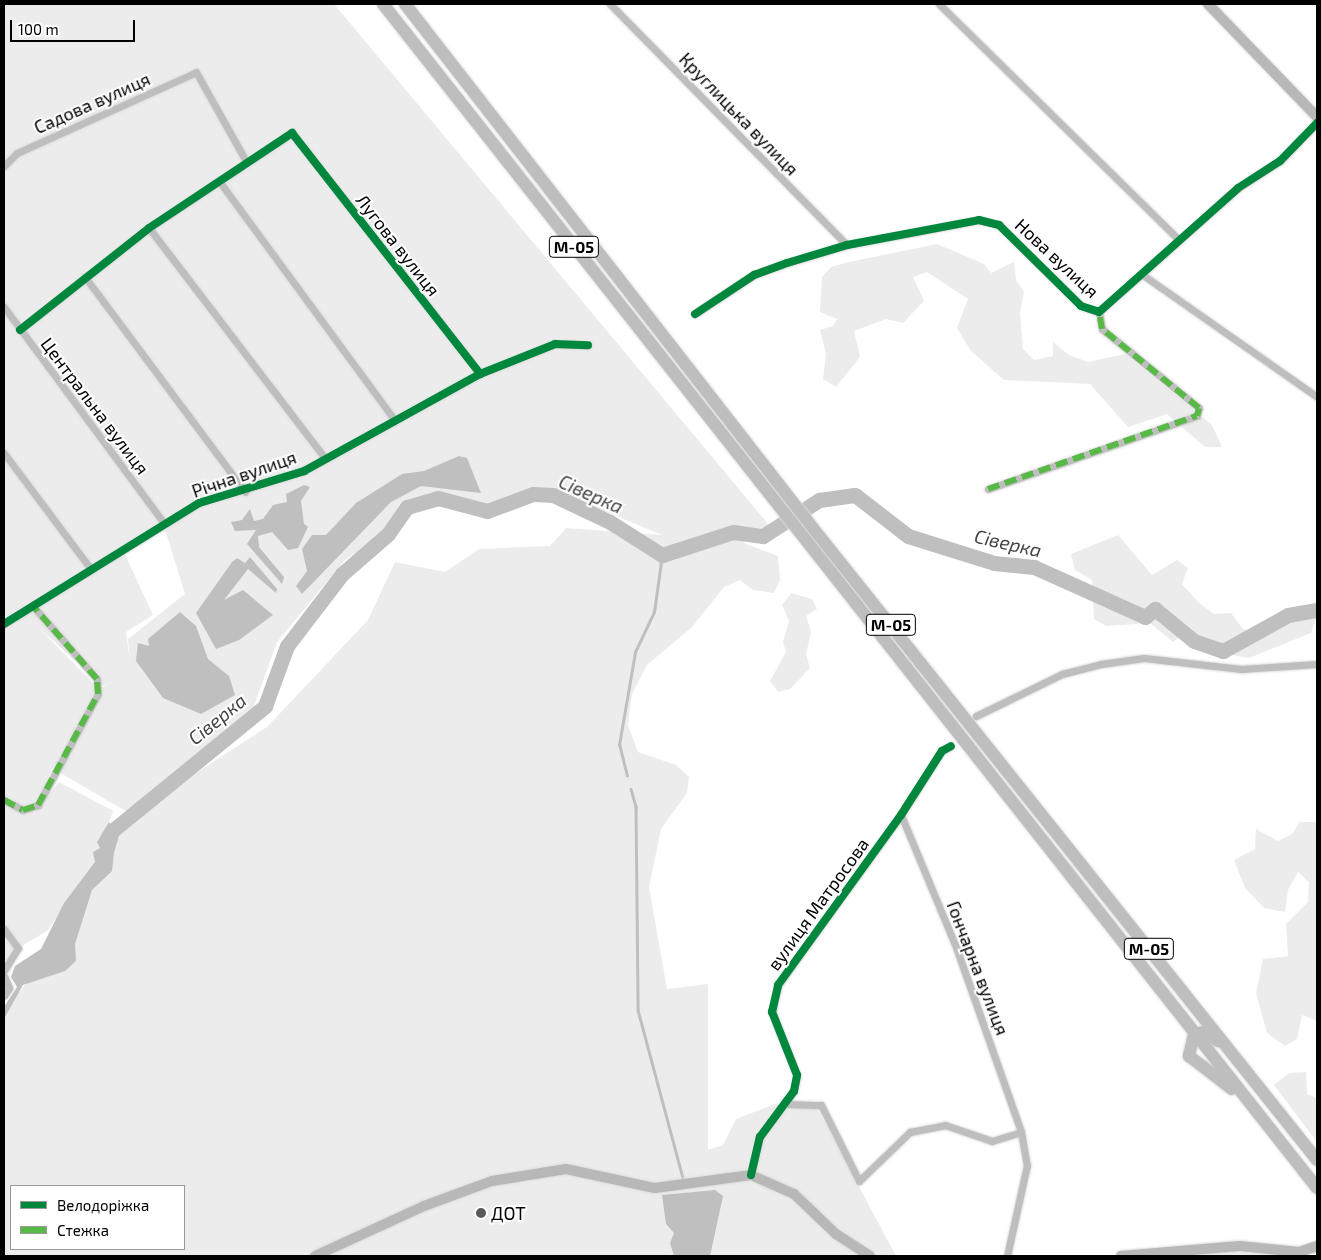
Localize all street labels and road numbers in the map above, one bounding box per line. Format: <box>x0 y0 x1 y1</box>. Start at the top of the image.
street label: Круглицька вулиця <box>675 48 803 180</box>
street label: Садова вулиця <box>31 68 153 138</box>
street label: Лугова вулиця <box>351 190 445 300</box>
street label: Нова вулиця <box>1011 214 1103 302</box>
road number: М-05 <box>548 233 600 260</box>
street label: Центральна вулиця <box>37 333 153 479</box>
street label: Річна вулиця <box>189 446 299 502</box>
road number: М-05 <box>865 612 917 638</box>
street label: вулиця Матросова <box>763 834 873 974</box>
street label: Гончарна вулиця <box>943 898 1013 1038</box>
road number: М-05 <box>1123 936 1175 962</box>

